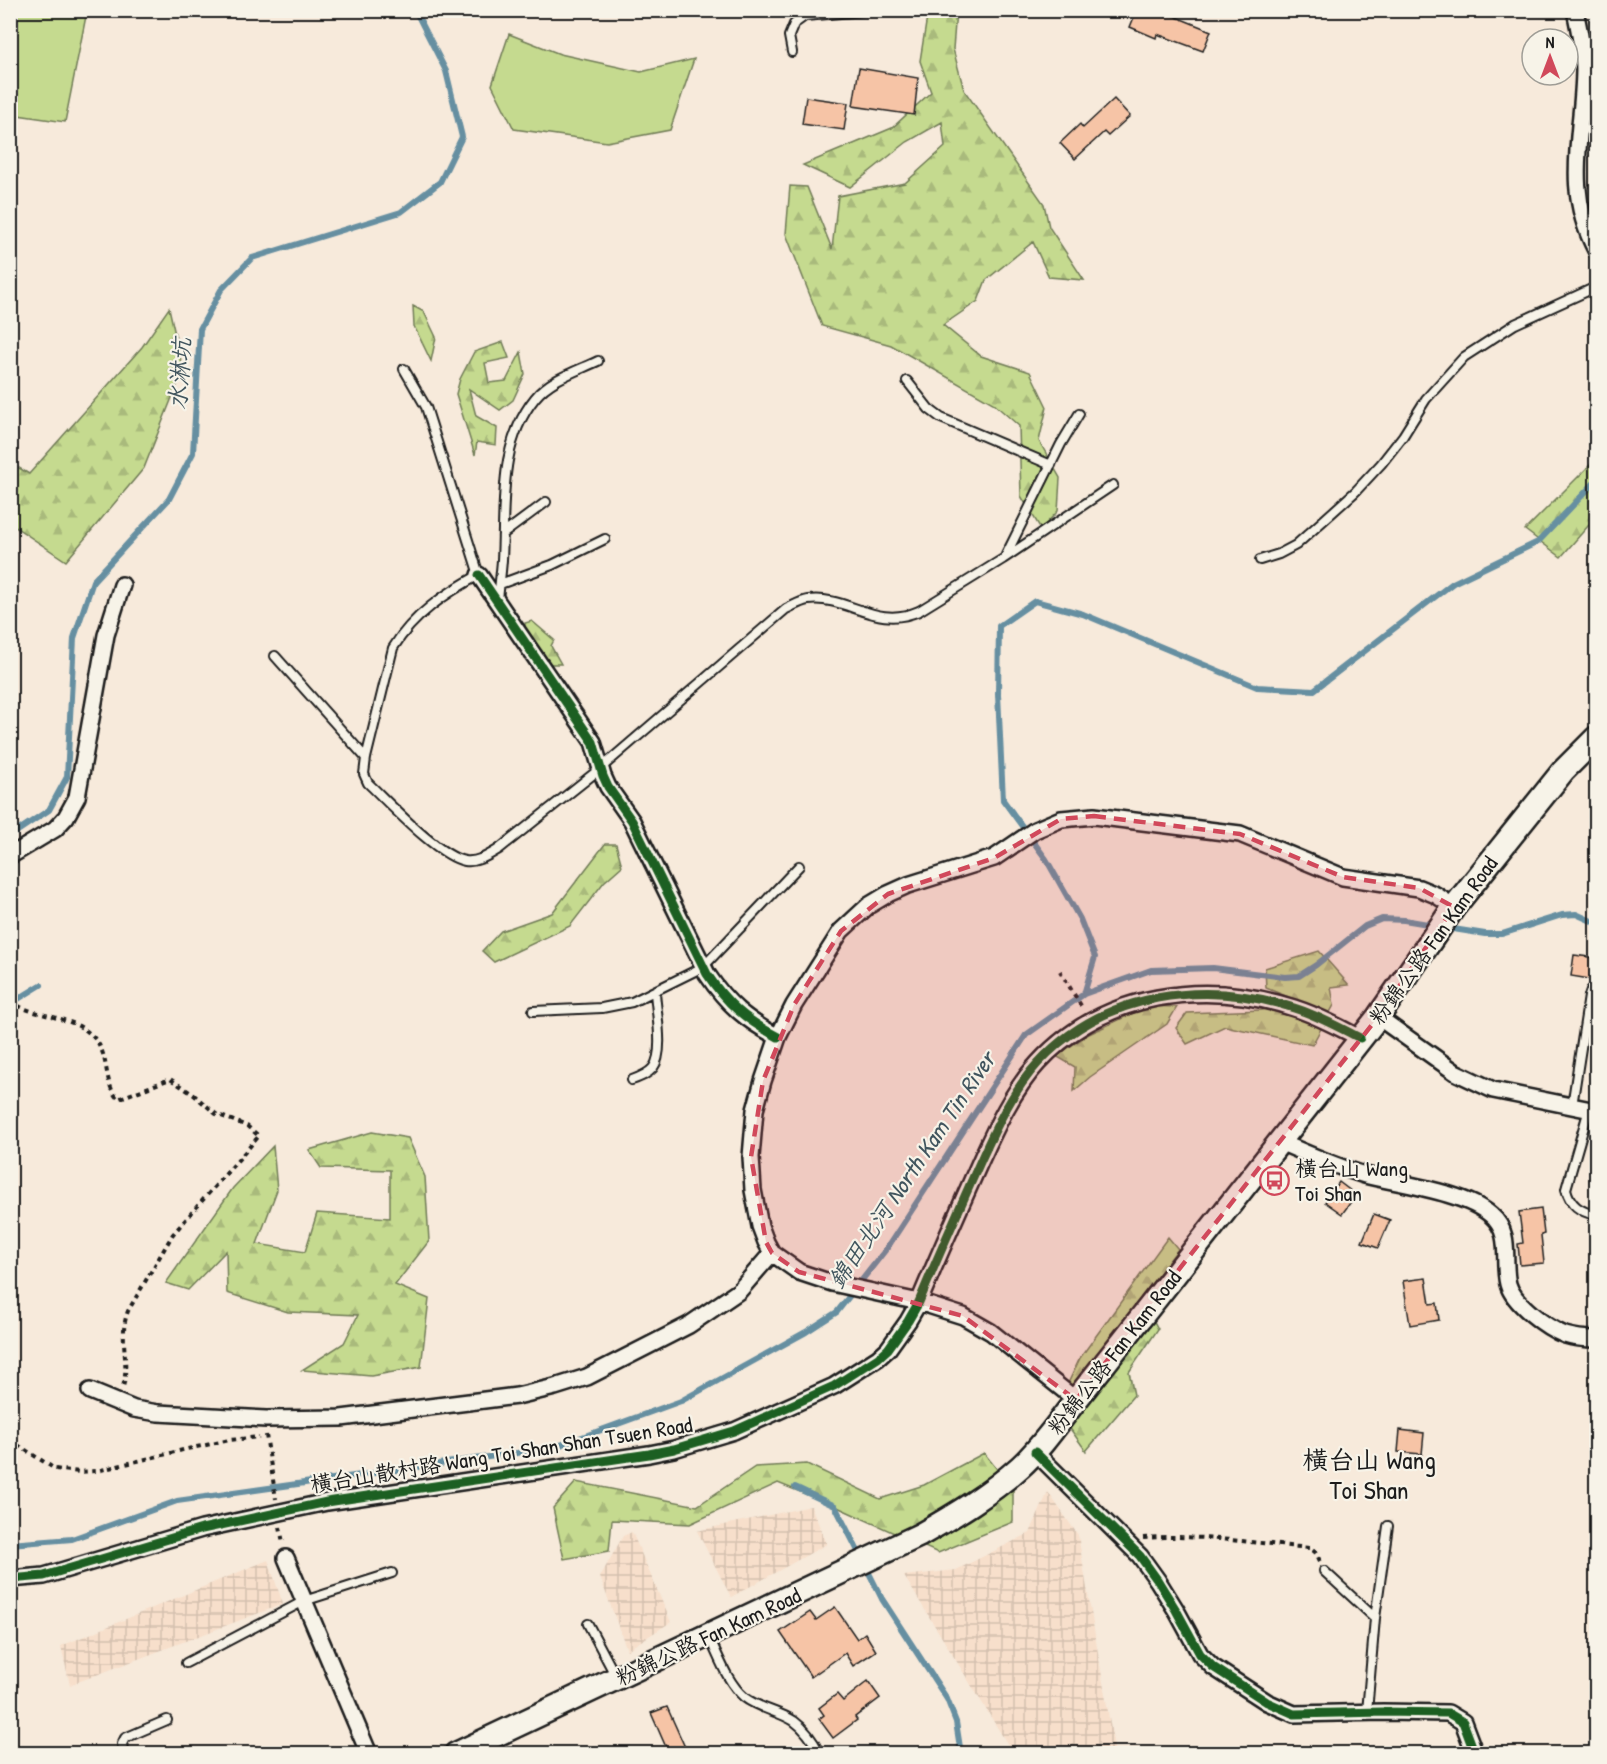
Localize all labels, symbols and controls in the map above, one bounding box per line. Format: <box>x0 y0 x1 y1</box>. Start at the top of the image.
north arrow <box>1520 27 1580 87</box>
text: N <box>1546 31 1555 53</box>
water label: 水淋坑 <box>161 334 198 411</box>
street label: 粉錦公路 Fan Kam Road <box>1362 849 1504 1030</box>
water label: 錦田北河 North Kam Tin River <box>820 1043 1004 1294</box>
place label: 橫台山 Wang Toi Shan <box>1295 1153 1408 1208</box>
bus stop icon: 橫台山 Wang Toi Shan <box>1258 1165 1290 1197</box>
street label: 粉錦公路 Fan Kam Road <box>1040 1263 1188 1440</box>
street label: 橫台山散村路 Wang Toi Shan Shan Tsuen Road <box>308 1409 695 1499</box>
district label: 橫台山 Wang Toi Shan <box>1302 1442 1436 1507</box>
street label: 粉錦公路 Fan Kam Road <box>611 1580 806 1692</box>

